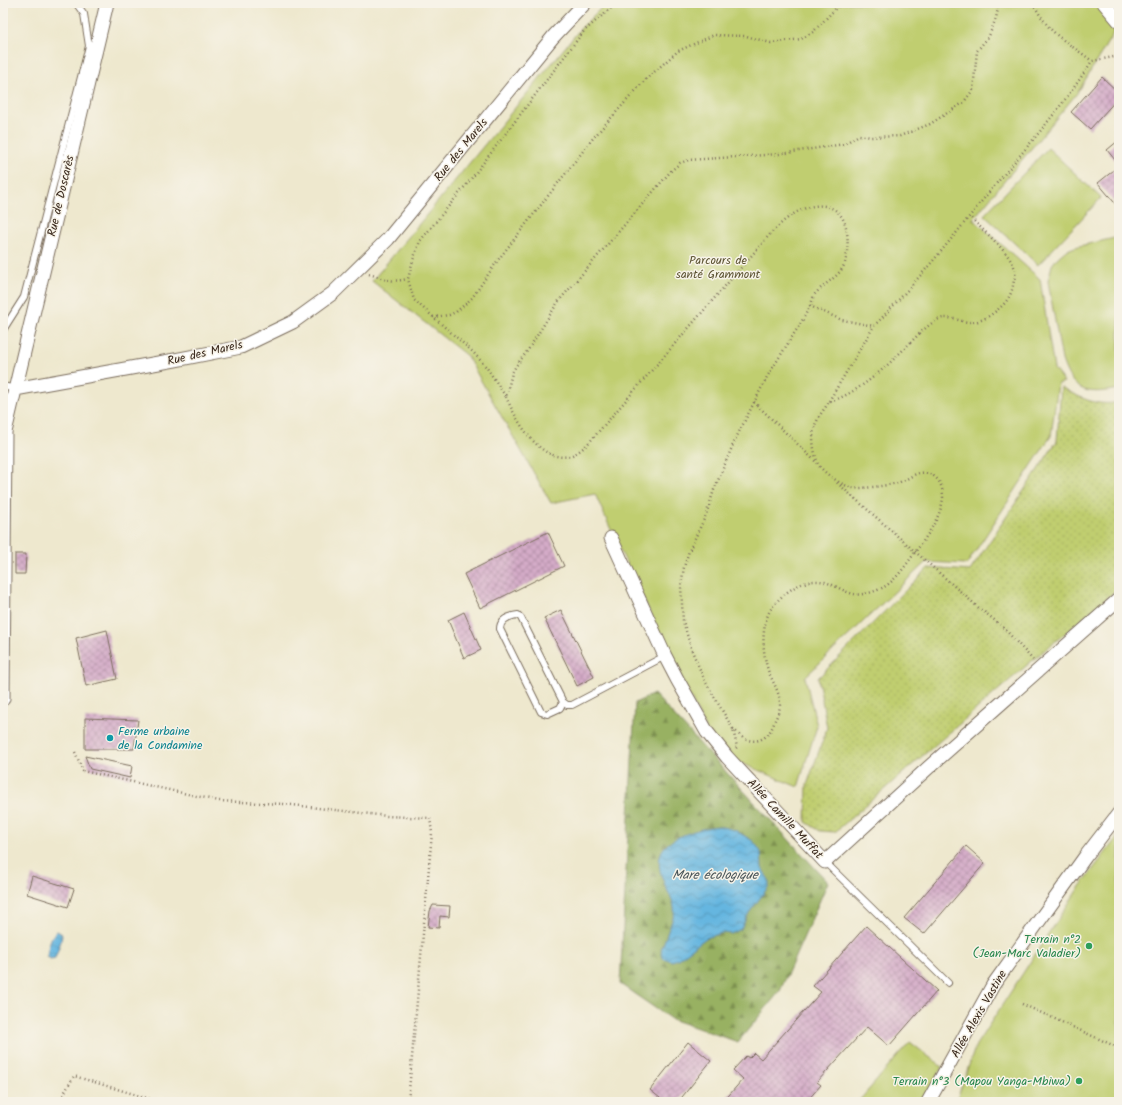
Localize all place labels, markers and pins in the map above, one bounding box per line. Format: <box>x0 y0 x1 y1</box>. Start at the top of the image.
place label: Ferme urbaine de la Condamine <box>118 722 203 755</box>
marker: Ferme urbaine de la Condamine <box>105 733 115 743</box>
place label: Terrain n°2 (Jean-Marc Valadier) <box>973 930 1081 963</box>
marker: Terrain n°2 (Jean-Marc Valadier) <box>1084 941 1094 951</box>
place label: Terrain n°3 (Mapou Yanga-Mbiwa) <box>893 1072 1071 1091</box>
marker: Terrain n°3 (Mapou Yanga-Mbiwa) <box>1074 1076 1084 1086</box>

